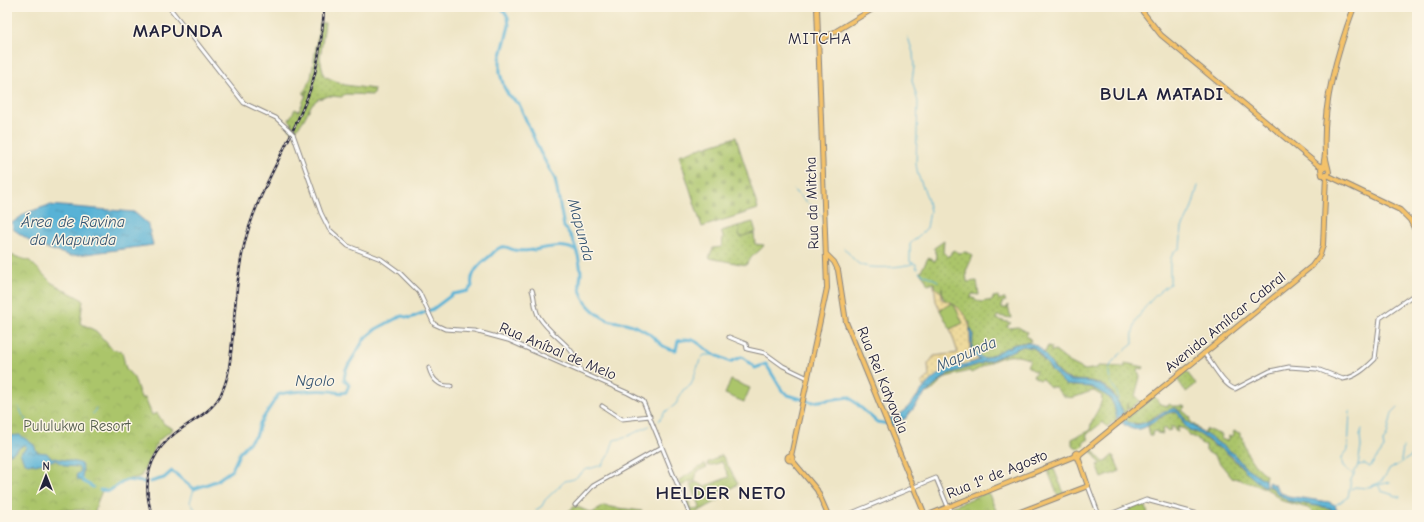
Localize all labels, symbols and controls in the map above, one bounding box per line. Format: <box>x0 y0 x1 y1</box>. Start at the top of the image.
district label: MAPUNDA <box>133 20 223 42</box>
district label: MITCHA <box>788 30 852 48</box>
district label: BULA MATADI <box>1100 83 1224 105</box>
street label: Rua da Mitcha <box>801 156 823 250</box>
water label: Mapunda <box>564 196 598 263</box>
water label: Área de Ravina da Mapunda <box>20 212 125 249</box>
street label: Avenida Amílcar Cabral <box>1161 268 1289 376</box>
street label: Rua Aníbal de Melo <box>497 318 619 384</box>
street label: Rua Rei Katyavala <box>853 324 913 436</box>
water label: Mapunda <box>932 333 999 375</box>
water label: Ngolo <box>295 372 335 390</box>
park label: Pululukwa Resort <box>23 417 131 435</box>
street label: Rua 1º de Agosto <box>944 445 1050 502</box>
north arrow <box>26 456 66 496</box>
text: N <box>42 460 50 473</box>
district label: HELDER NETO <box>655 482 787 504</box>

